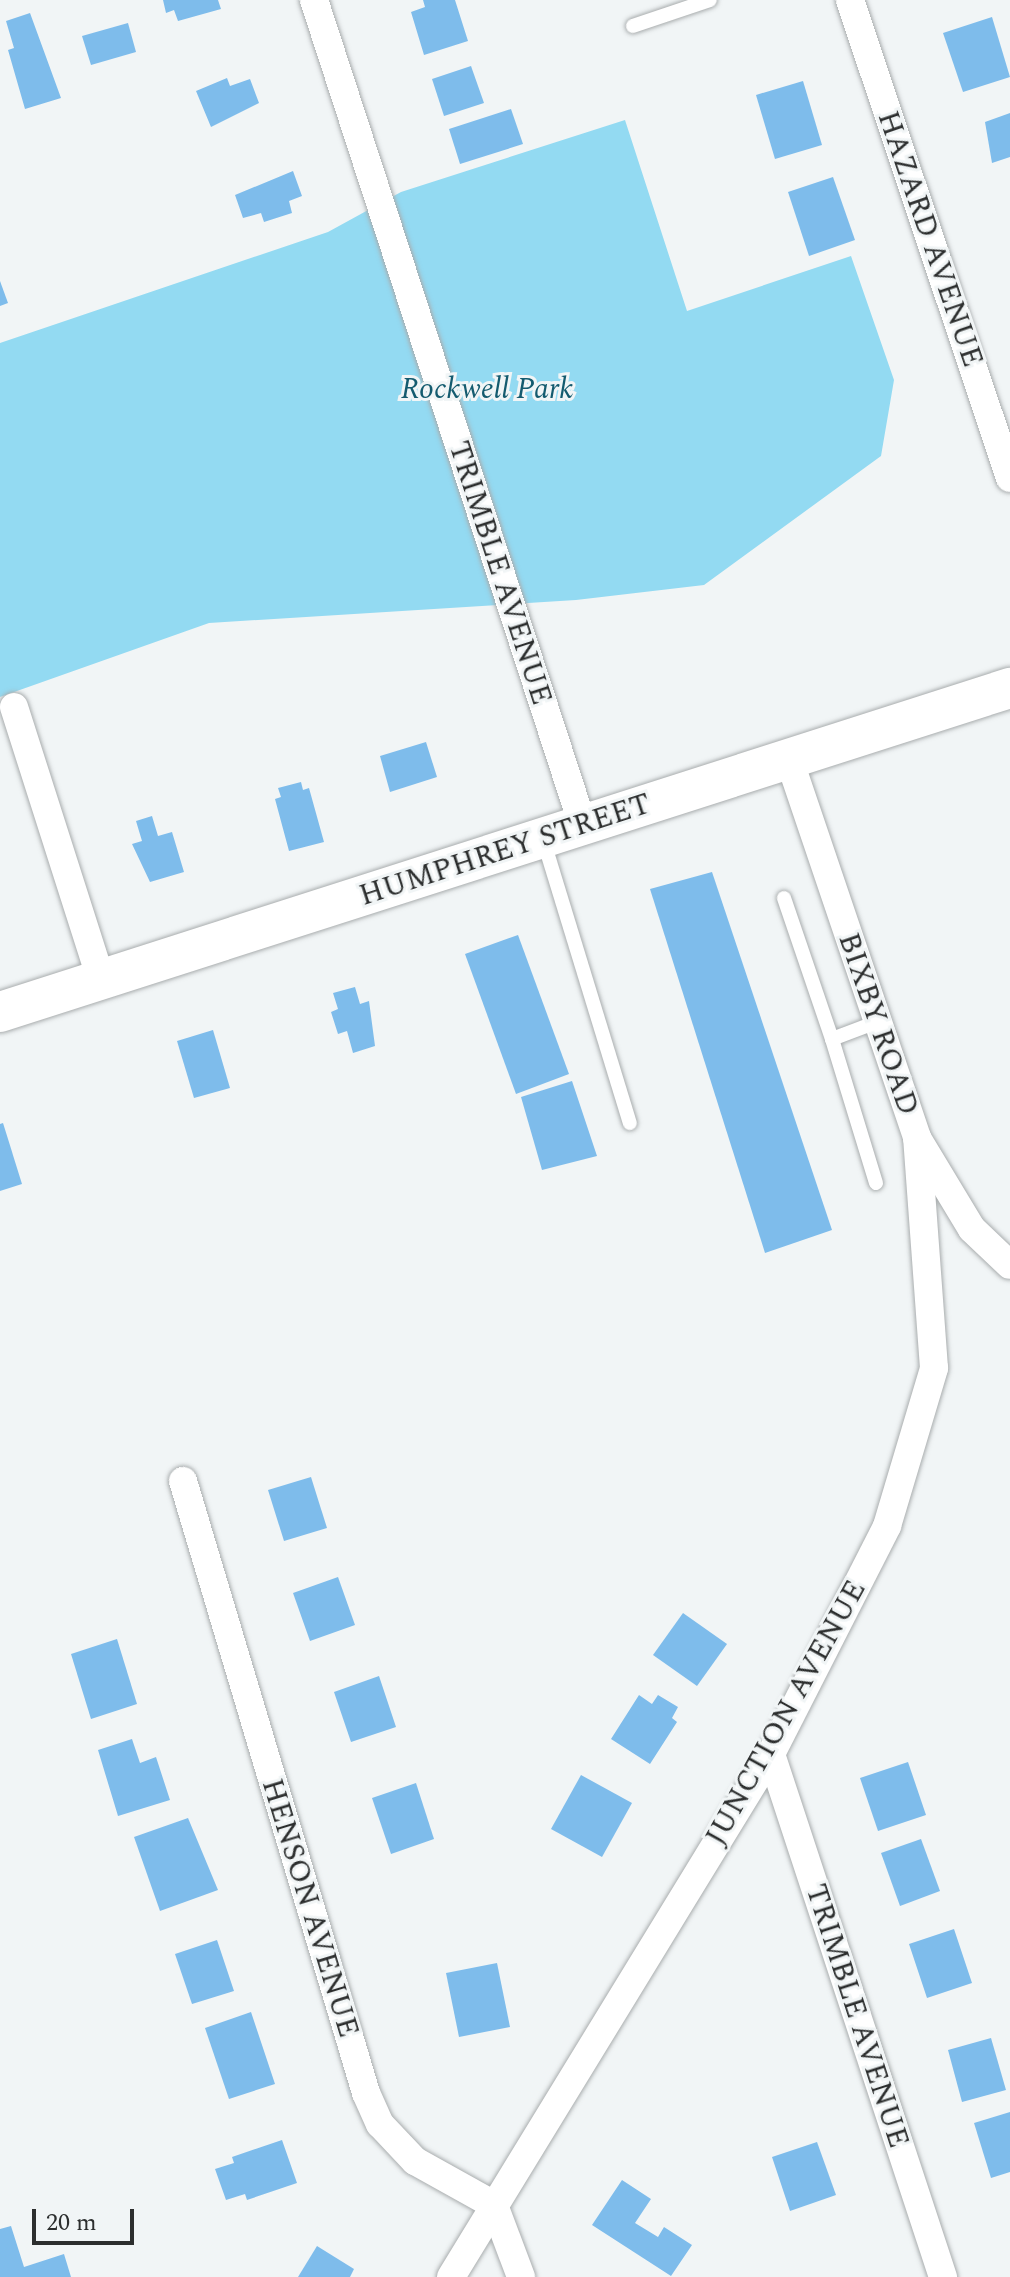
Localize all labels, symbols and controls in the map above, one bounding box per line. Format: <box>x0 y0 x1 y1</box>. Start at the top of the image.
street label: HAZARD AVENUE <box>869 106 991 372</box>
park label: Rockwell Park <box>401 371 573 407</box>
street label: TRIMBLE AVENUE <box>440 437 560 709</box>
street label: HUMPHREY STREET <box>355 786 655 914</box>
street label: BIXBY ROAD <box>830 928 926 1120</box>
street label: JUNCTION AVENUE <box>698 1574 874 1852</box>
street label: HENSON AVENUE <box>254 1774 366 2042</box>
street label: TRIMBLE AVENUE <box>797 1880 917 2152</box>
scale bar <box>36 2193 138 2243</box>
text: 20 m <box>46 2205 97 2241</box>

